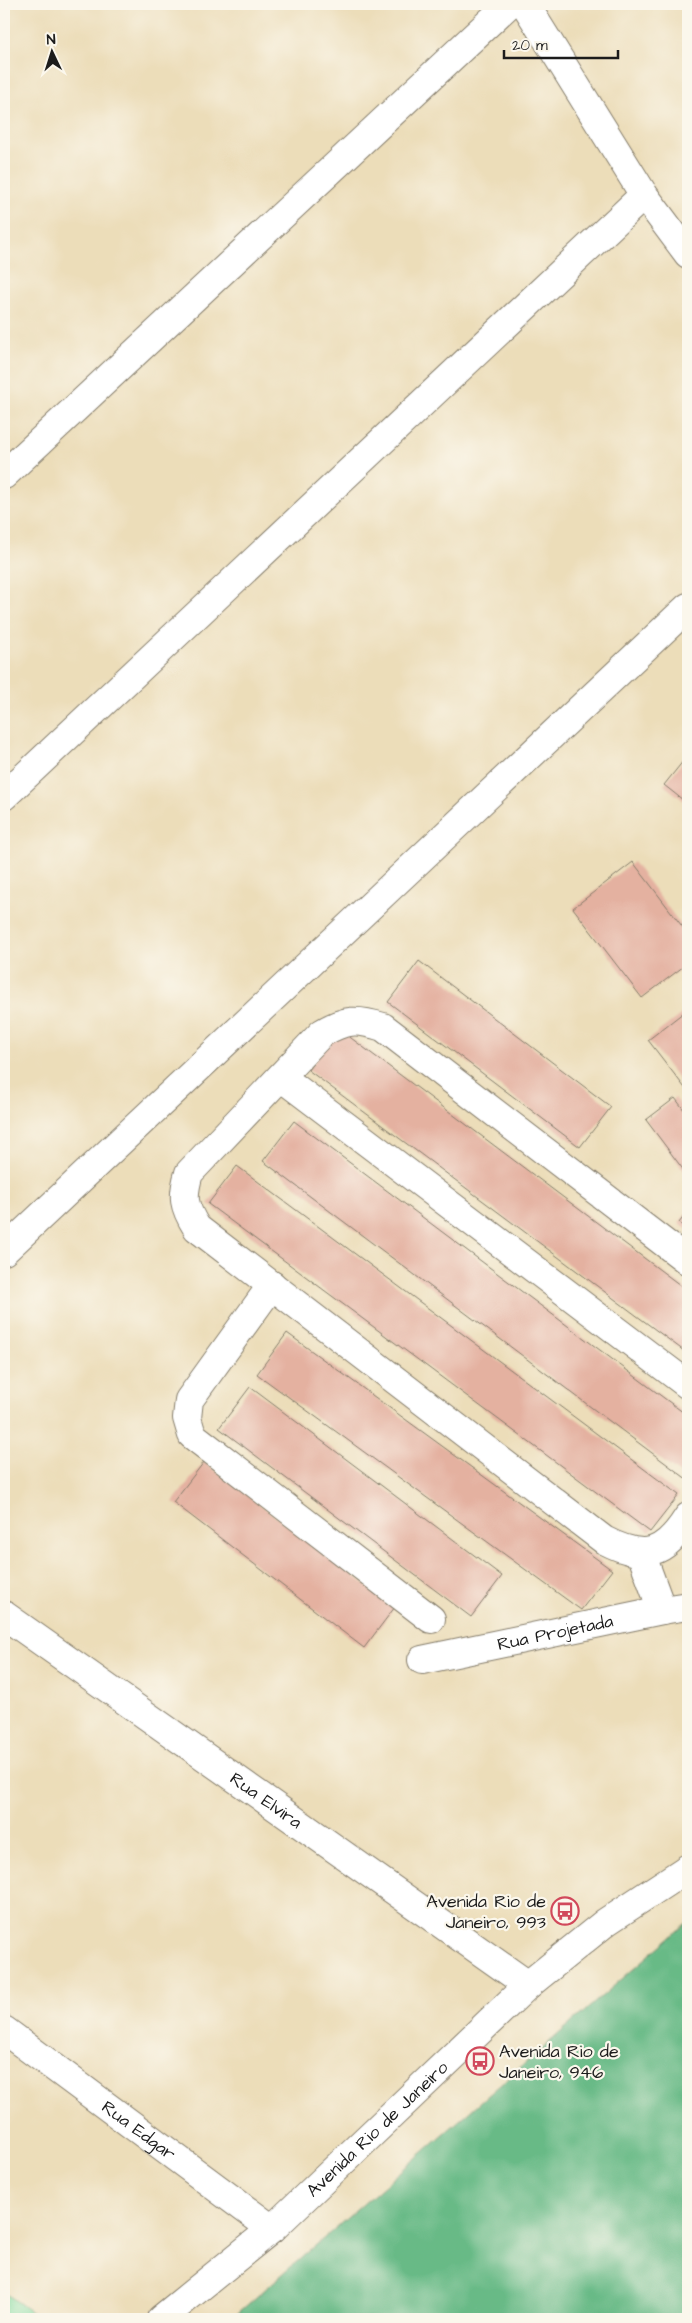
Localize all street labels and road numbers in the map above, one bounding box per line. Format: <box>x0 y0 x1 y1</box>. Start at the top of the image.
street label: Rua Projetada <box>495 1609 615 1657</box>
street label: Rua Elvira <box>225 1766 307 1835</box>
street label: Avenida Rio de Janeiro <box>301 2056 454 2203</box>
street label: Rua Edgar <box>96 2095 181 2166</box>

